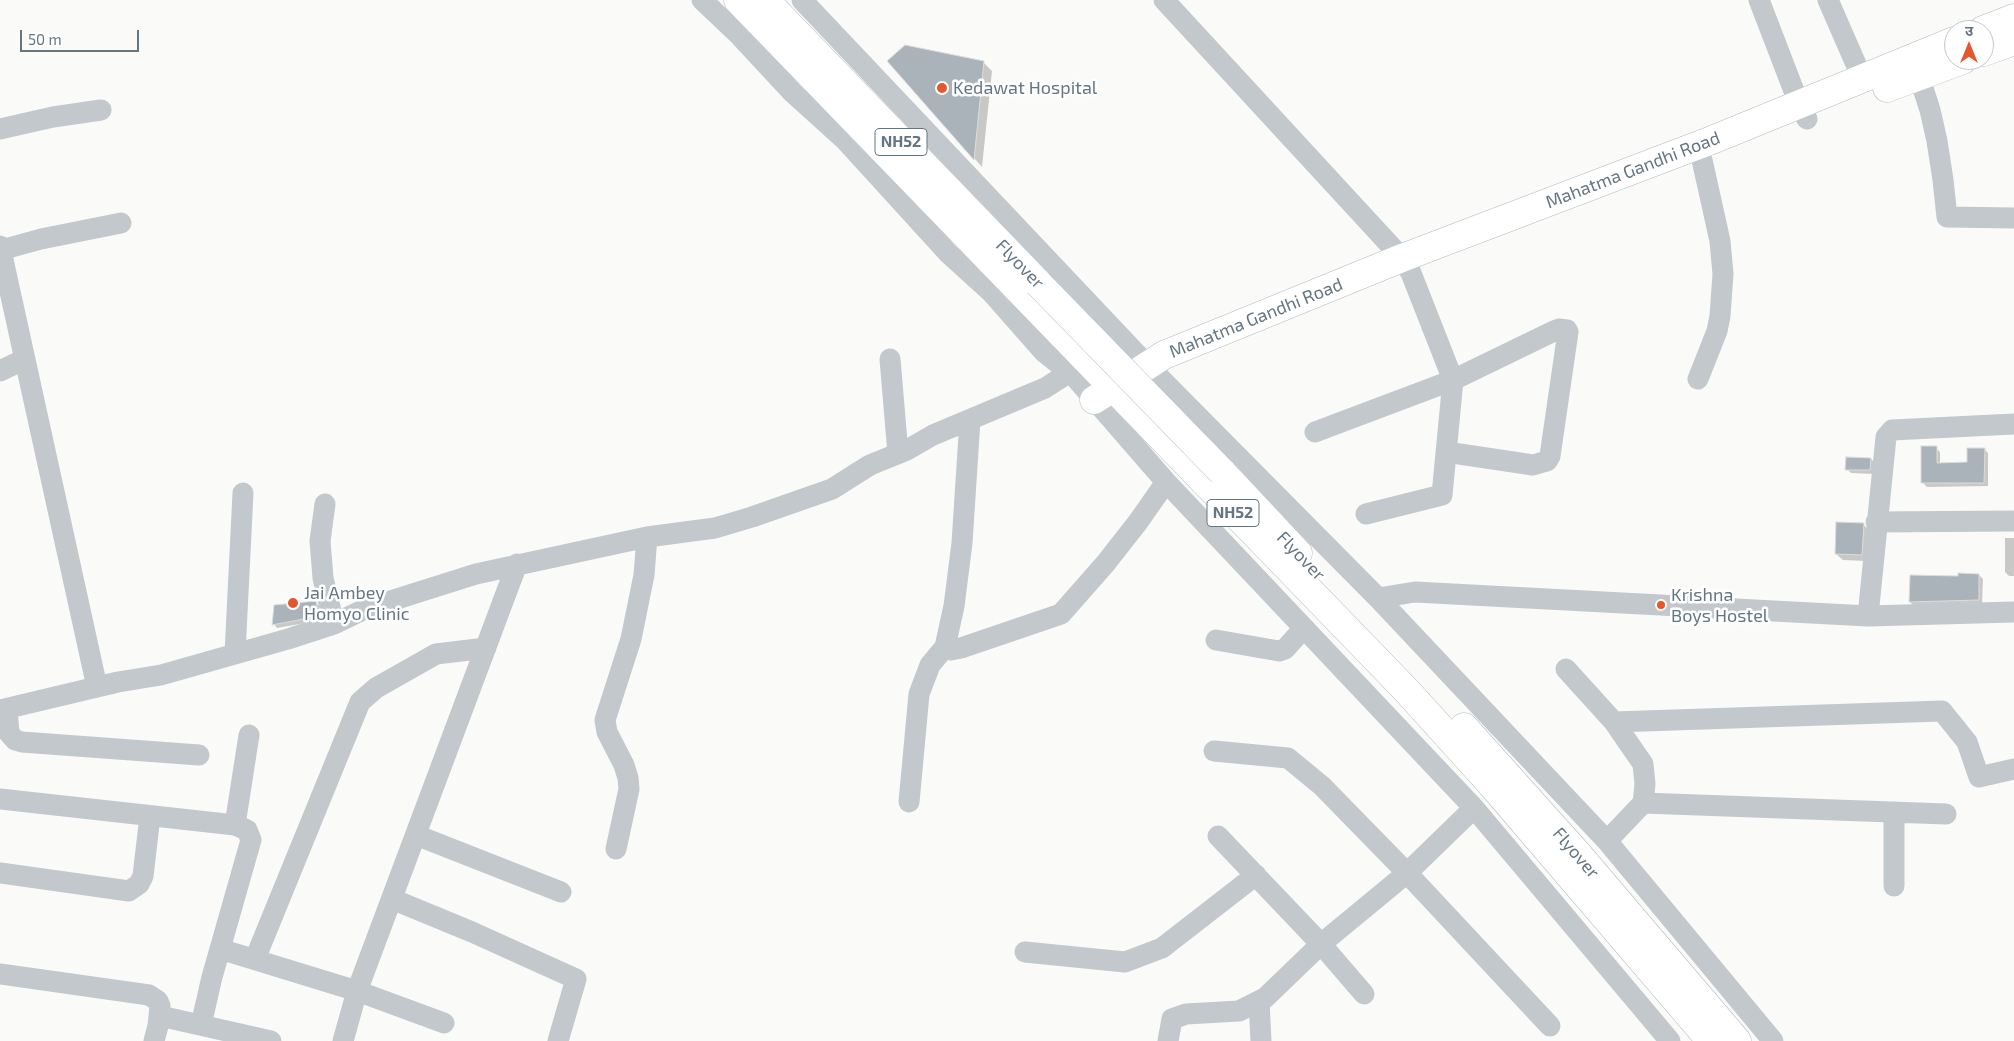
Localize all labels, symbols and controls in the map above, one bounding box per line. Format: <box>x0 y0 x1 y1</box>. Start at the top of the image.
scale bar <box>22 20 141 52</box>
north arrow <box>1944 20 1994 70</box>
text: उ <box>1965 22 1973 39</box>
text: 50 m <box>28 30 62 48</box>
place label: Kedawat Hospital <box>953 77 1097 99</box>
marker: Kedawat Hospital <box>935 81 949 95</box>
street label: Mahatma Gandhi Road <box>1543 127 1723 213</box>
road number: NH52 <box>875 128 927 156</box>
street label: Flyover <box>991 235 1049 293</box>
street label: Mahatma Gandhi Road <box>1166 273 1346 363</box>
road number: NH52 <box>1207 499 1259 526</box>
street label: Flyover <box>1272 527 1330 585</box>
place label: Jai Ambey Homyo Clinic <box>304 582 409 624</box>
place label: Krishna Boys Hostel <box>1671 584 1768 626</box>
marker: Jai Ambey Homyo Clinic <box>286 596 300 610</box>
marker: Krishna Boys Hostel <box>1655 599 1667 611</box>
street label: Flyover <box>1548 823 1604 883</box>

